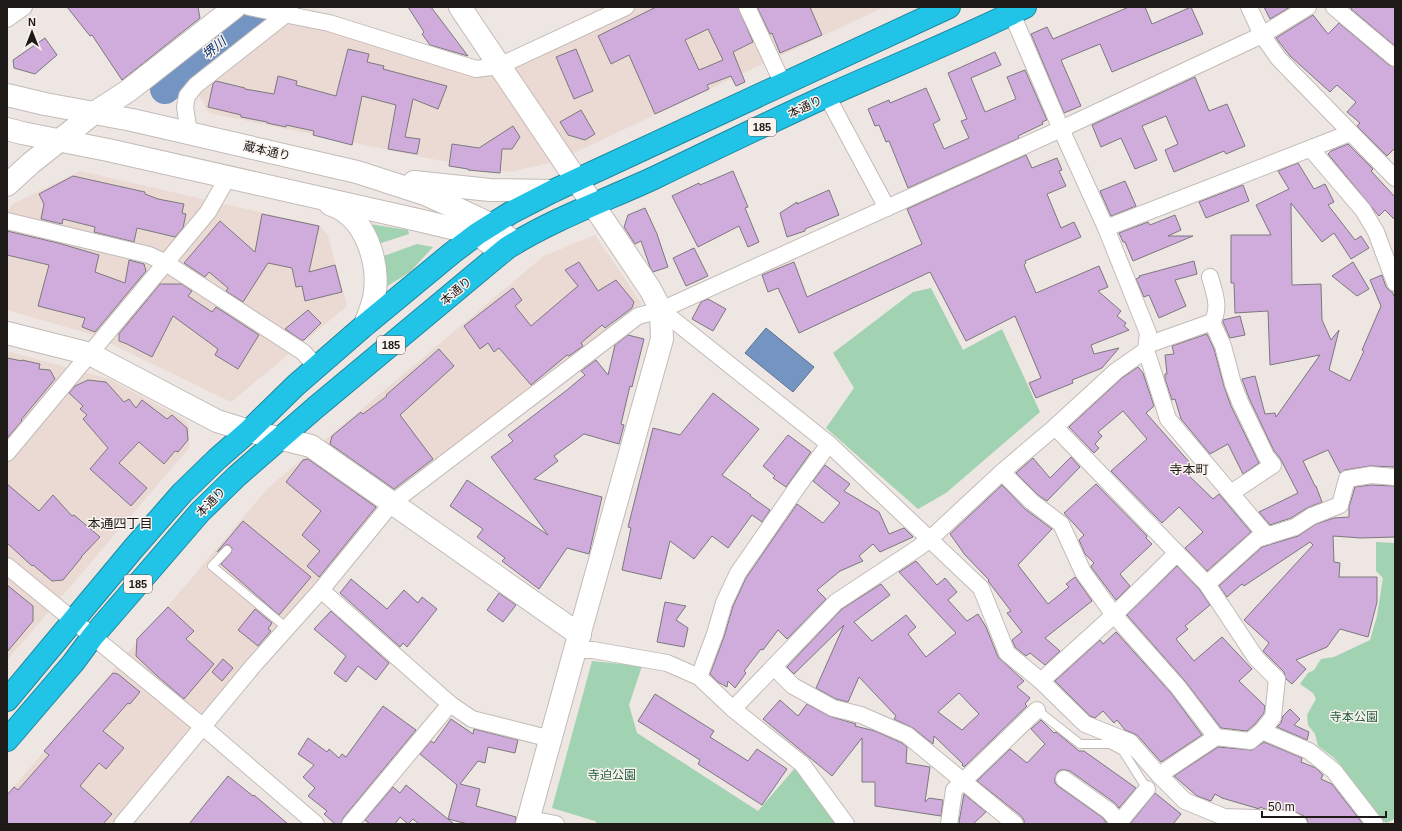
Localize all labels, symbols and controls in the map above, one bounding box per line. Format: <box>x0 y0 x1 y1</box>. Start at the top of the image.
north arrow <box>12 12 52 52</box>
text: N <box>28 16 36 28</box>
water label: 堺川 <box>199 33 230 62</box>
street label: 本通り <box>786 93 824 121</box>
road number: 185 <box>748 118 776 136</box>
street label: 蔵本通り <box>242 139 292 163</box>
street label: 本通り <box>438 274 474 308</box>
road number: 185 <box>377 336 405 354</box>
district label: 寺本町 <box>1169 462 1209 477</box>
street label: 本通り <box>193 484 229 520</box>
district label: 本通四丁目 <box>87 516 153 531</box>
road number: 185 <box>124 575 152 593</box>
park label: 寺本公園 <box>1330 710 1378 724</box>
park label: 寺迫公園 <box>588 768 636 782</box>
scale bar <box>1262 793 1386 819</box>
text: 50 m <box>1268 800 1295 814</box>

